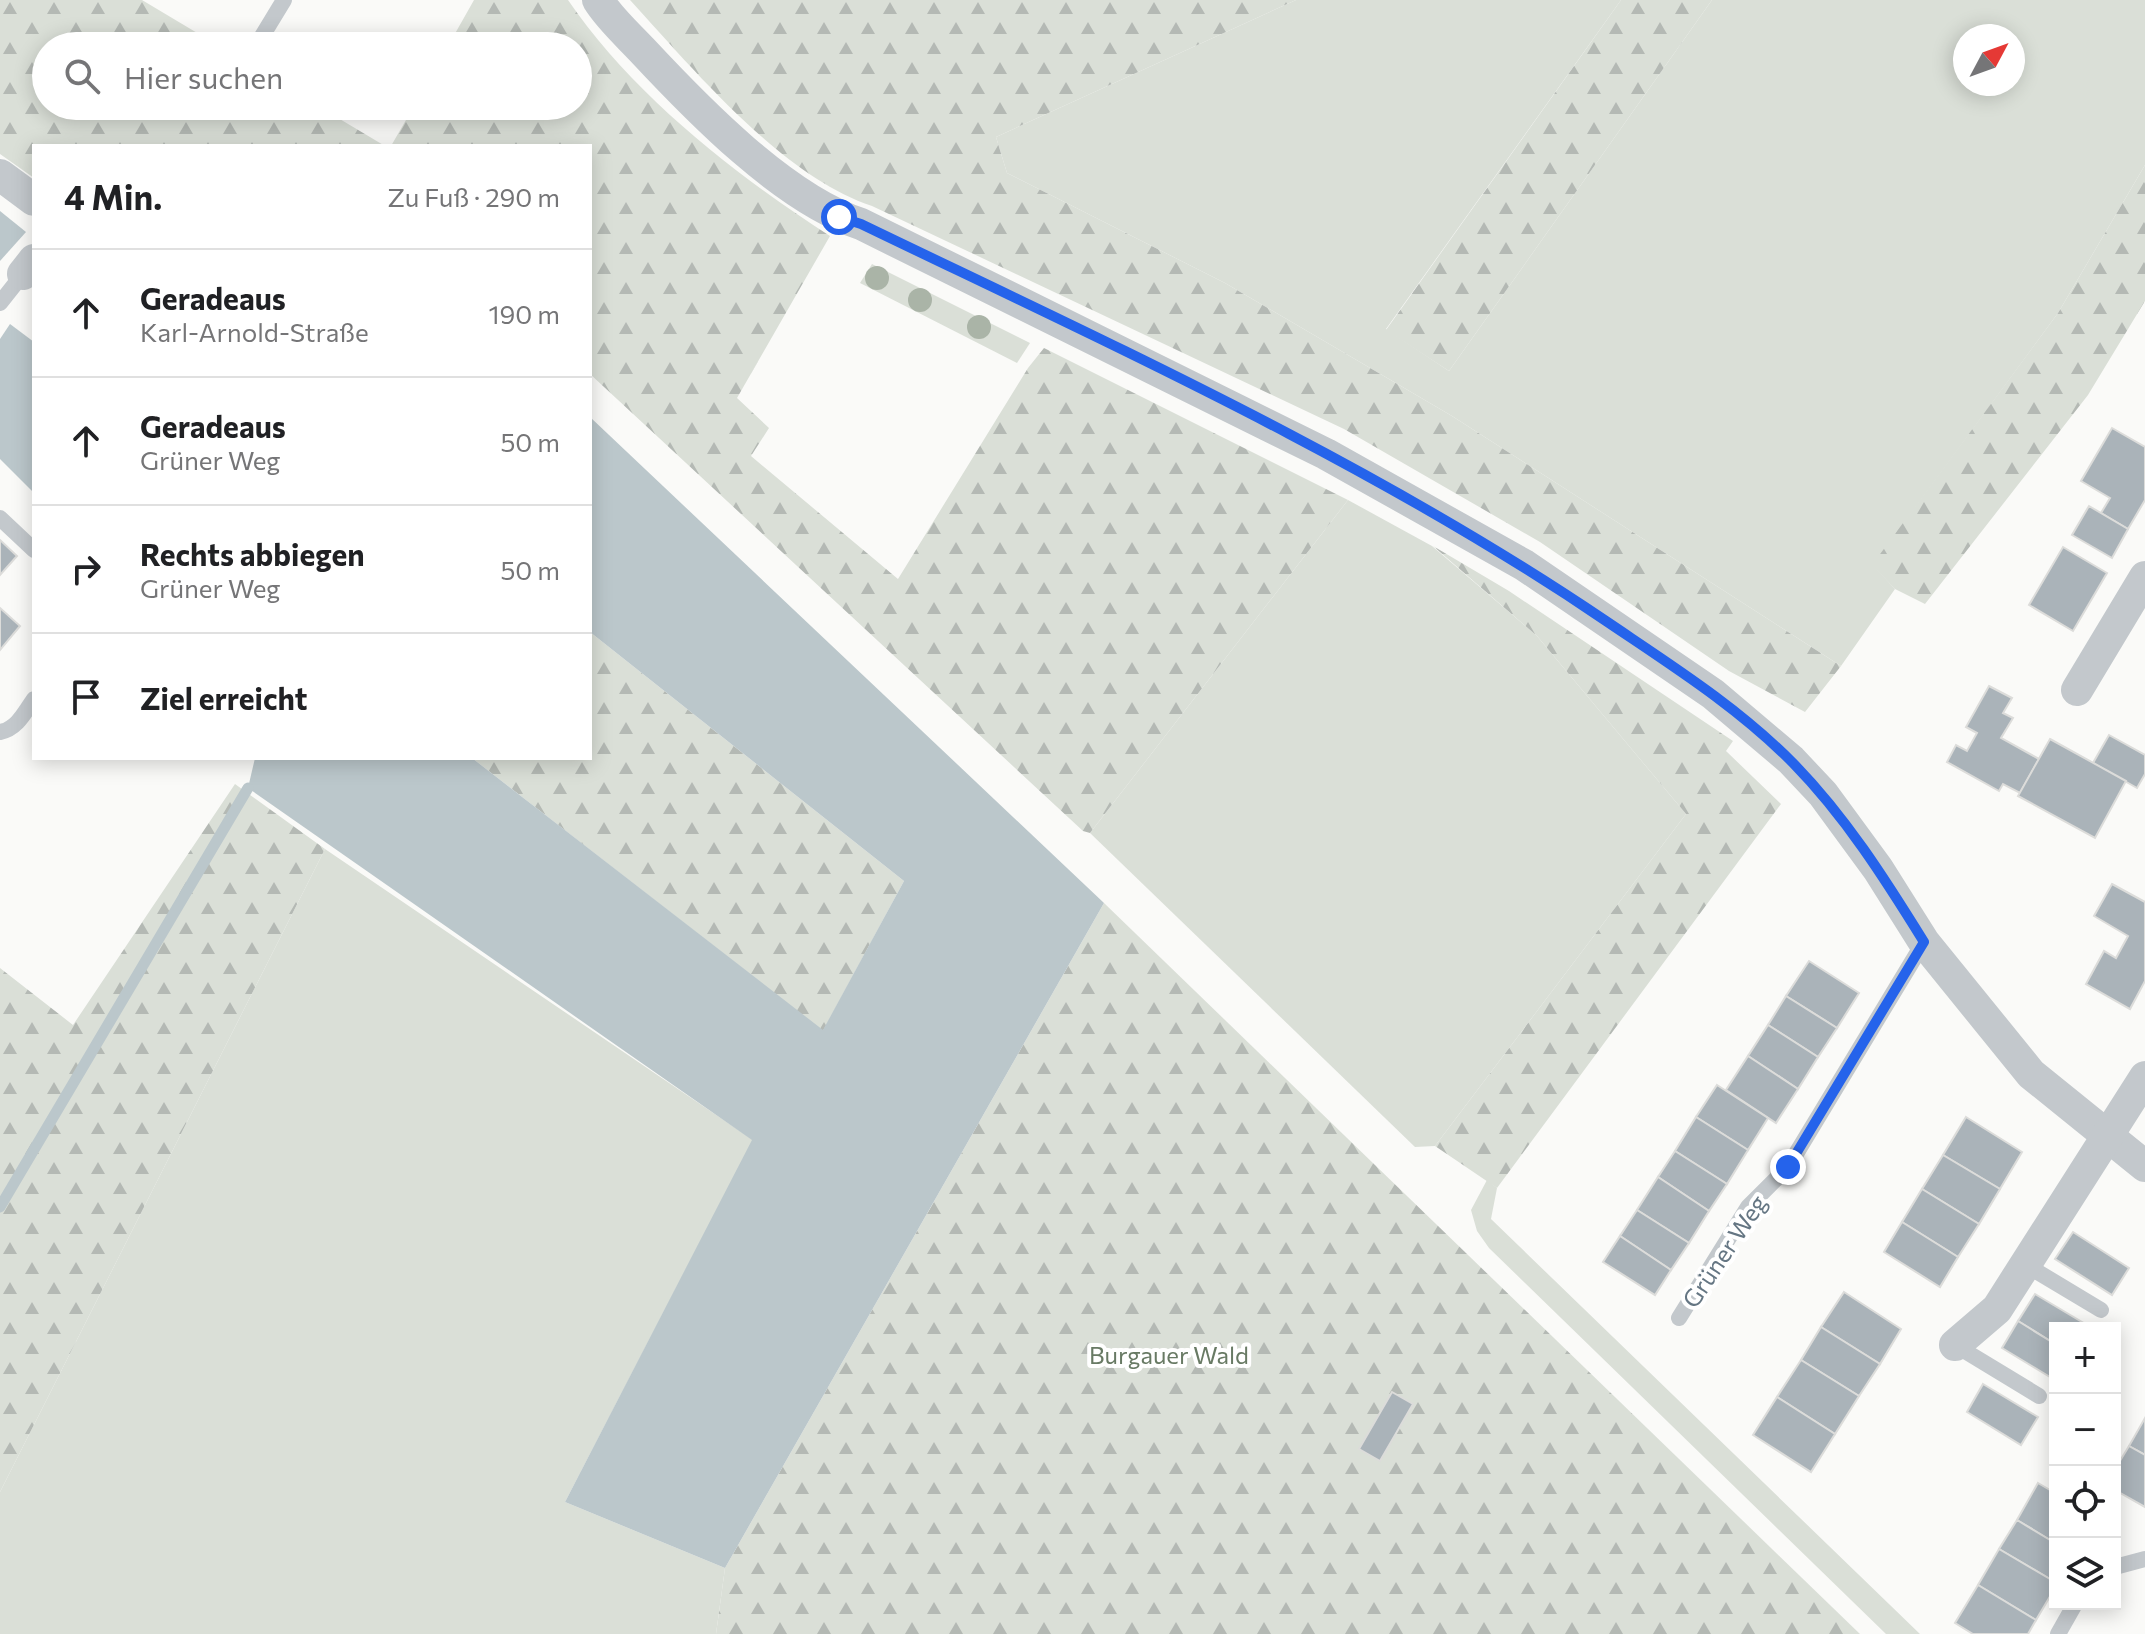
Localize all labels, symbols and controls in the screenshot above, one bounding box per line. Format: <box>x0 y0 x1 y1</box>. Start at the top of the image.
north arrow <box>1953 24 2025 96</box>
search box <box>32 32 592 120</box>
icon: search <box>60 54 104 98</box>
text: Hier suchen <box>124 58 283 95</box>
text: 4 Min. <box>64 175 162 217</box>
text: Zu Fuß · 290 m <box>387 181 560 212</box>
route start <box>821 199 857 235</box>
text: Geradeaus <box>140 279 286 316</box>
icon: ahead <box>64 291 108 335</box>
text: 190 m <box>488 298 560 329</box>
text: Karl-Arnold-Straße <box>140 316 369 347</box>
text: Geradeaus <box>140 407 286 444</box>
icon: ahead <box>64 419 108 463</box>
text: 50 m <box>500 426 560 457</box>
text: Grüner Weg <box>140 444 280 475</box>
text: Rechts abbiegen <box>140 535 365 572</box>
icon: right <box>64 547 108 591</box>
text: 50 m <box>500 554 560 585</box>
text: Grüner Weg <box>140 572 280 603</box>
icon: arrive <box>64 675 108 719</box>
text: Ziel erreicht <box>140 679 308 716</box>
route end <box>1770 1149 1806 1185</box>
street label: Grüner Weg <box>1676 1189 1772 1313</box>
map controls <box>2049 1322 2121 1610</box>
button: + <box>2049 1322 2121 1394</box>
park label: Burgauer Wald <box>1089 1340 1249 1369</box>
button: − <box>2049 1394 2121 1466</box>
button: locate <box>2049 1466 2121 1538</box>
button: layers <box>2049 1538 2121 1610</box>

